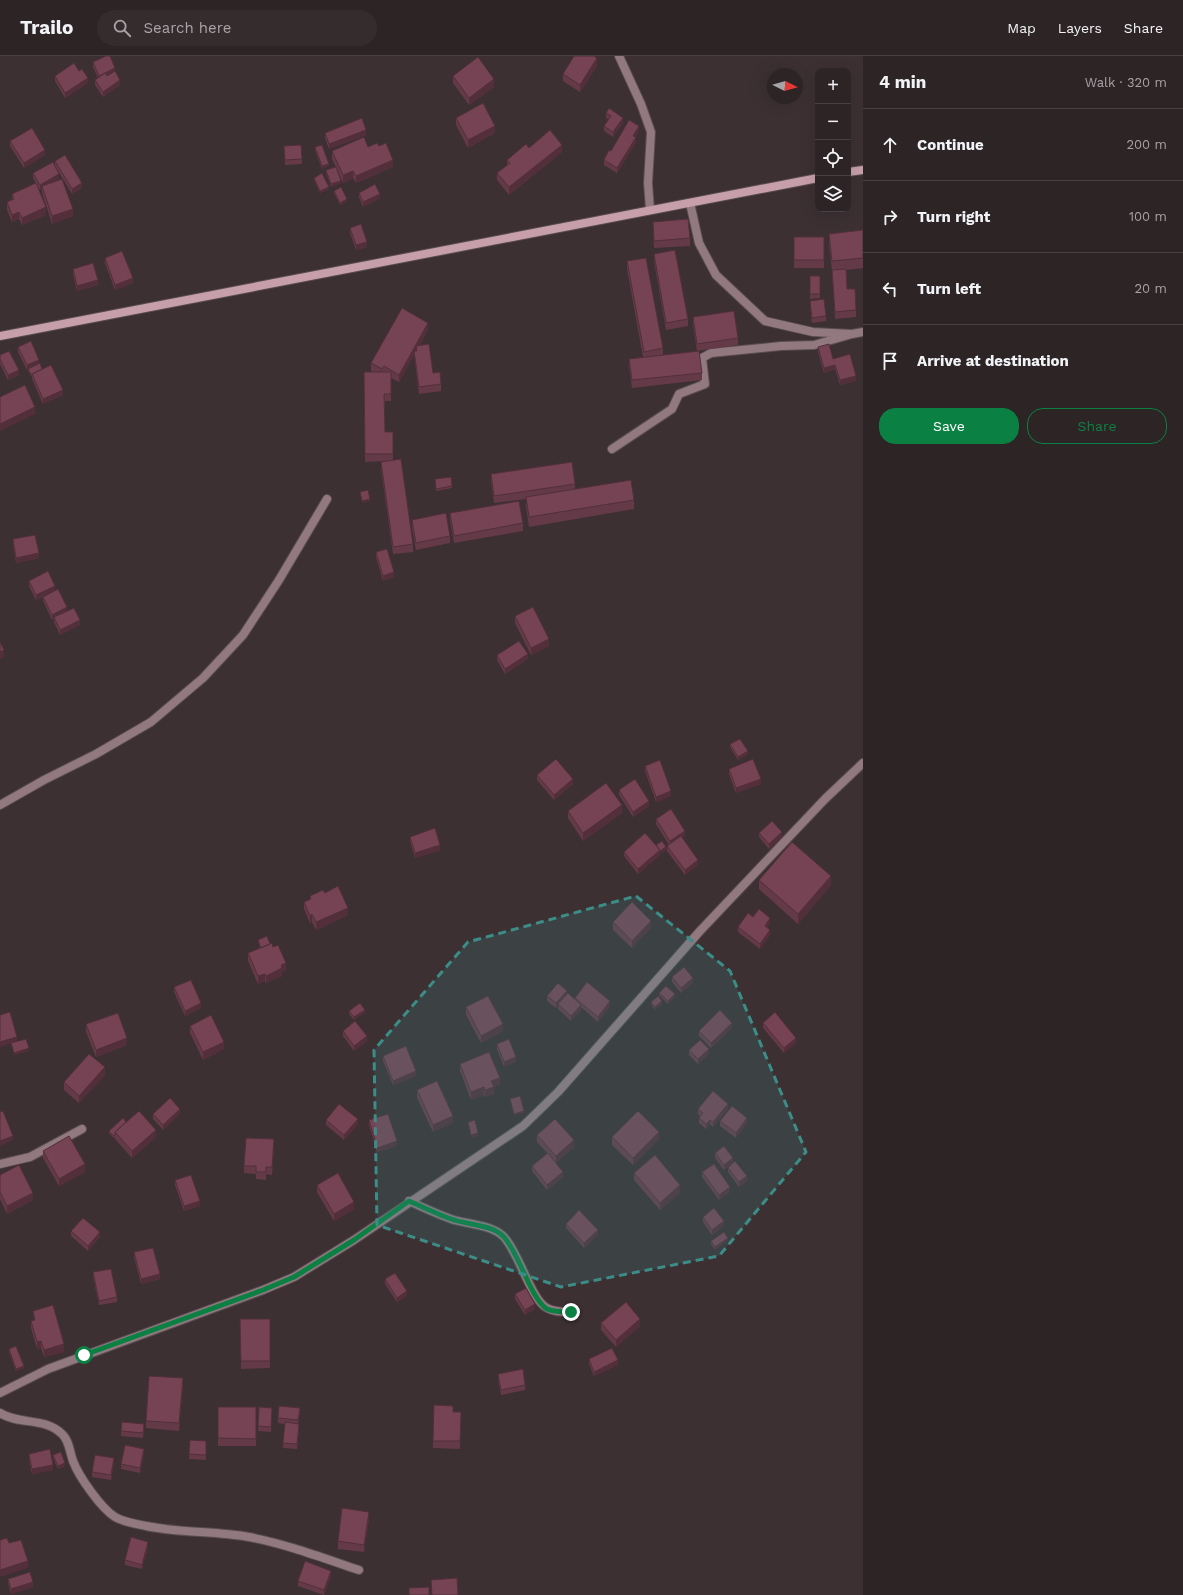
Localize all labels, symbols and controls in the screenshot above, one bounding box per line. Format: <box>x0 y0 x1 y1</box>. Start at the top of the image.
search box <box>97 10 377 46</box>
text: Trailo <box>20 16 73 39</box>
icon: search <box>111 17 133 39</box>
text: Search here <box>143 19 231 37</box>
text: Map <box>1007 20 1036 36</box>
text: Layers <box>1058 20 1102 36</box>
text: Share <box>1124 20 1163 36</box>
north arrow <box>767 68 803 104</box>
map controls <box>815 68 851 212</box>
button: + <box>815 68 851 104</box>
text: 4 min <box>879 72 926 92</box>
text: Walk · 320 m <box>1085 75 1167 90</box>
button: − <box>815 104 851 140</box>
icon: ahead <box>879 134 901 156</box>
text: Continue <box>917 136 984 154</box>
text: 200 m <box>1126 137 1167 152</box>
button: locate <box>815 140 851 176</box>
button: layers <box>815 176 851 212</box>
icon: right <box>879 206 901 228</box>
text: Turn right <box>917 208 990 226</box>
text: 100 m <box>1129 209 1167 224</box>
icon: left <box>879 278 901 300</box>
text: Turn left <box>917 280 981 298</box>
text: 20 m <box>1135 281 1167 296</box>
icon: arrive <box>879 350 901 372</box>
text: Arrive at destination <box>917 352 1069 370</box>
button: Save <box>879 408 1019 444</box>
button: Share <box>1027 408 1167 444</box>
route end <box>562 1303 580 1321</box>
route start <box>75 1346 93 1364</box>

